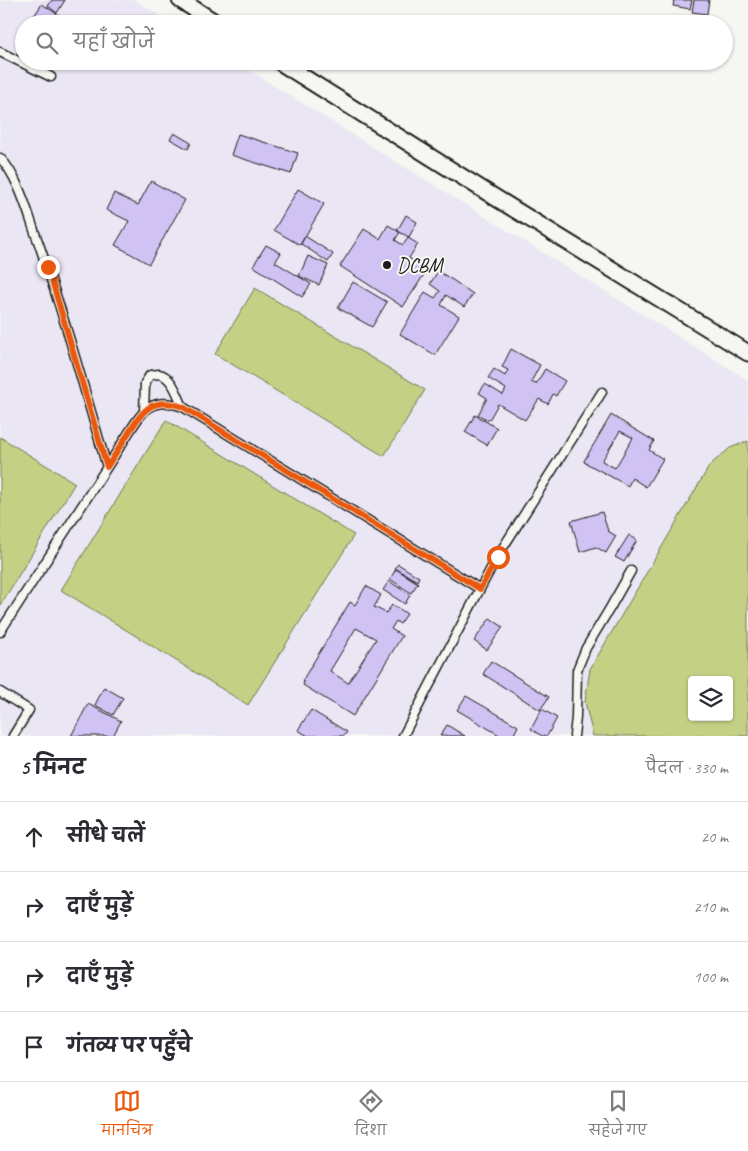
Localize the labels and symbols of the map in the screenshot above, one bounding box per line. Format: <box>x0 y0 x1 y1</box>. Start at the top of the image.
place label: DCBM <box>397 253 444 278</box>
route end <box>37 256 60 279</box>
marker: DCBM <box>381 259 393 271</box>
route start <box>487 546 510 569</box>

